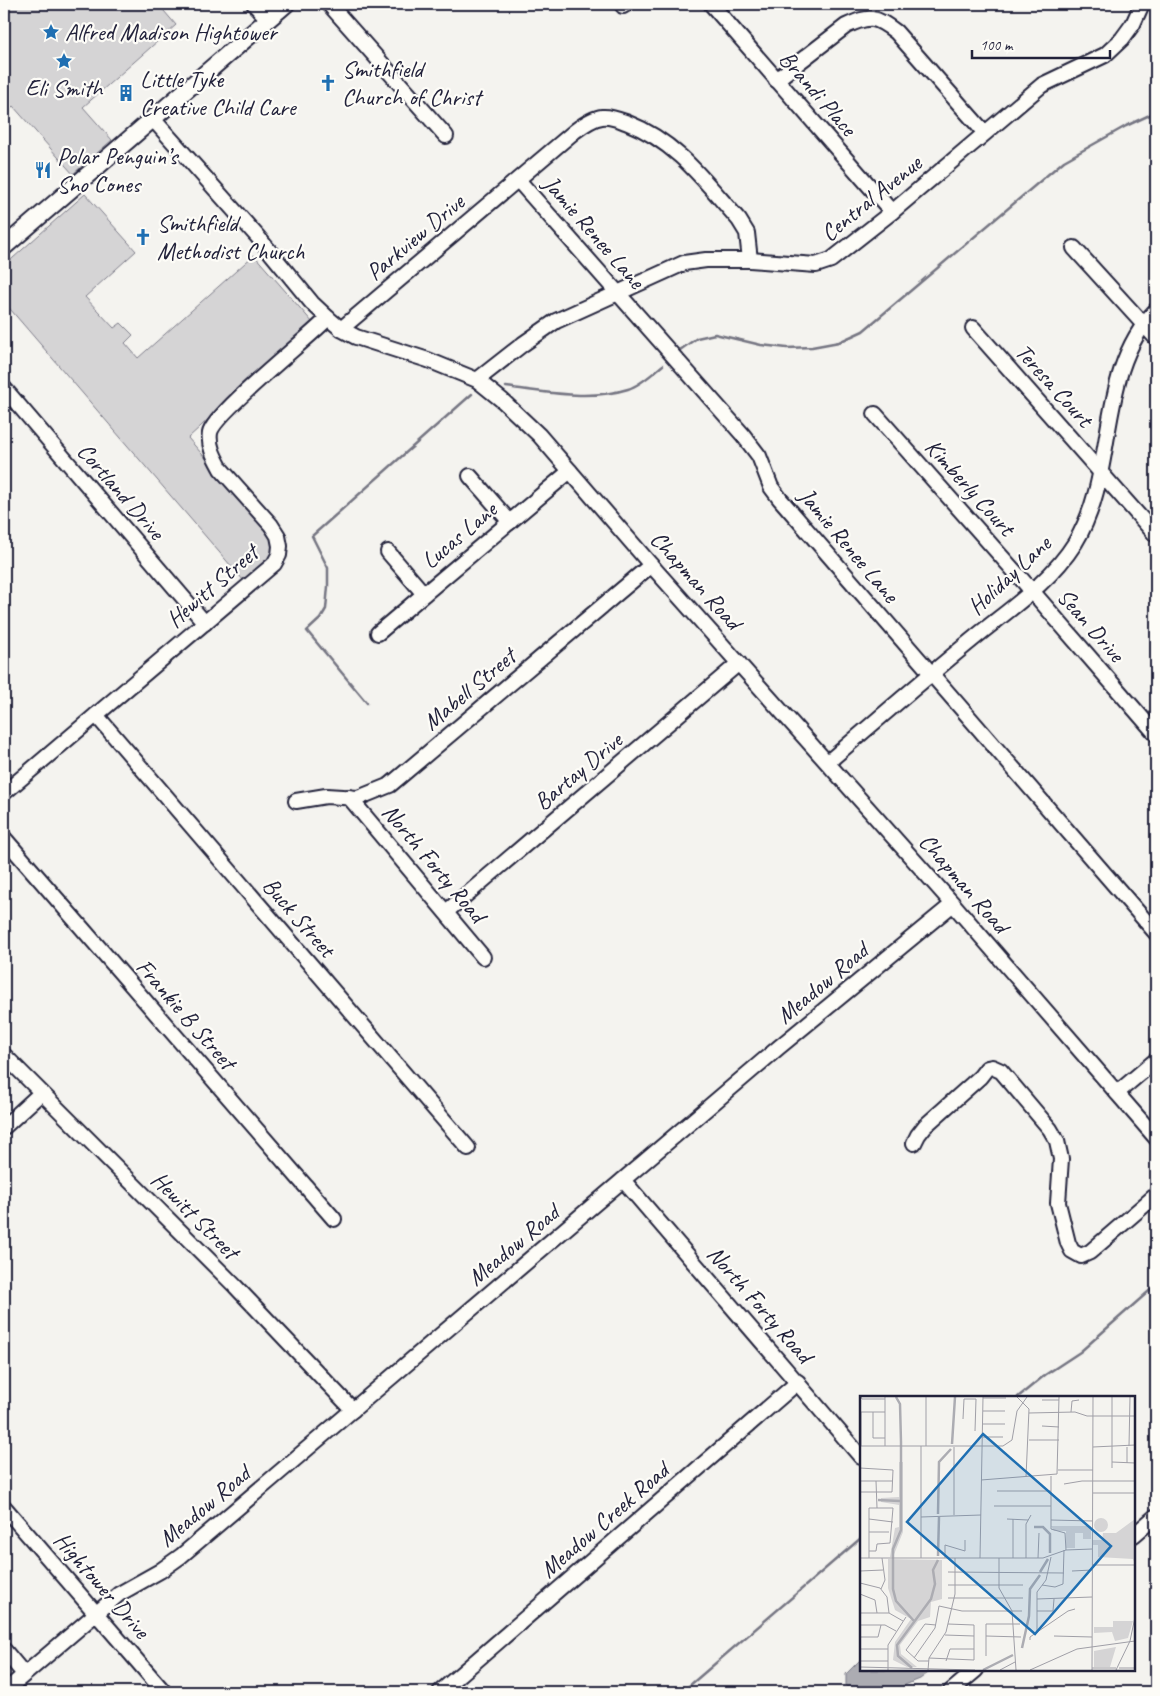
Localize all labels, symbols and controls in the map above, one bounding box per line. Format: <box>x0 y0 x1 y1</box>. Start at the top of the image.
place label: Alfred Madison Hightower <box>65 17 279 47</box>
place icon: Alfred Madison Hightower <box>41 22 61 42</box>
scale bar <box>972 28 1110 60</box>
text: 100 m <box>980 36 1014 55</box>
street label: Brandi Place <box>773 44 865 144</box>
place icon: Eli Smith <box>54 51 74 71</box>
place label: Smithfield Church of Christ <box>342 54 484 112</box>
place label: Little Tyke Creative Child Care <box>140 64 298 122</box>
place label: Eli Smith <box>26 73 104 103</box>
church icon: Smithfield Church of Christ <box>318 73 338 93</box>
building icon: Little Tyke Creative Child Care <box>116 83 136 103</box>
place label: Polar Penguin’s Sno Cones <box>57 141 180 199</box>
street label: Central Avenue <box>814 147 929 248</box>
restaurant icon: Polar Penguin’s Sno Cones <box>33 160 53 180</box>
street label: Jamie Renee Lane <box>536 168 653 296</box>
street label: Parkview Drive <box>360 186 472 287</box>
place label: Smithfield Methodist Church <box>157 208 305 266</box>
church icon: Smithfield Methodist Church <box>133 227 153 247</box>
street label: Teresa Court <box>1009 337 1101 435</box>
street label: Kimberly Court <box>919 432 1023 543</box>
street label: Cortland Drive <box>71 436 173 547</box>
street label: Jamie Renee Lane <box>792 481 907 610</box>
street label: Lucas Lane <box>415 494 504 575</box>
street label: Chapman Road <box>644 524 751 638</box>
street label: Holiday Lane <box>961 527 1059 621</box>
street label: Hewitt Street <box>160 536 266 634</box>
street label: Sean Drive <box>1051 582 1133 670</box>
street label: Mabell Street <box>416 639 524 737</box>
street label: Bartay Drive <box>528 724 630 817</box>
street label: North Forty Road <box>376 797 495 931</box>
street label: Chapman Road <box>912 827 1018 942</box>
street label: Buck Street <box>256 871 343 965</box>
street label: Meadow Road <box>770 934 877 1030</box>
street label: Frankie B Street <box>130 952 244 1078</box>
street label: Hewitt Street <box>145 1165 247 1267</box>
street label: Meadow Road <box>461 1196 568 1292</box>
street label: North Forty Road <box>701 1239 822 1372</box>
inset map <box>860 1396 1135 1671</box>
street label: Meadow Creek Road <box>533 1453 677 1584</box>
street label: Meadow Road <box>152 1457 259 1553</box>
street label: Hightower Drive <box>47 1525 158 1646</box>

